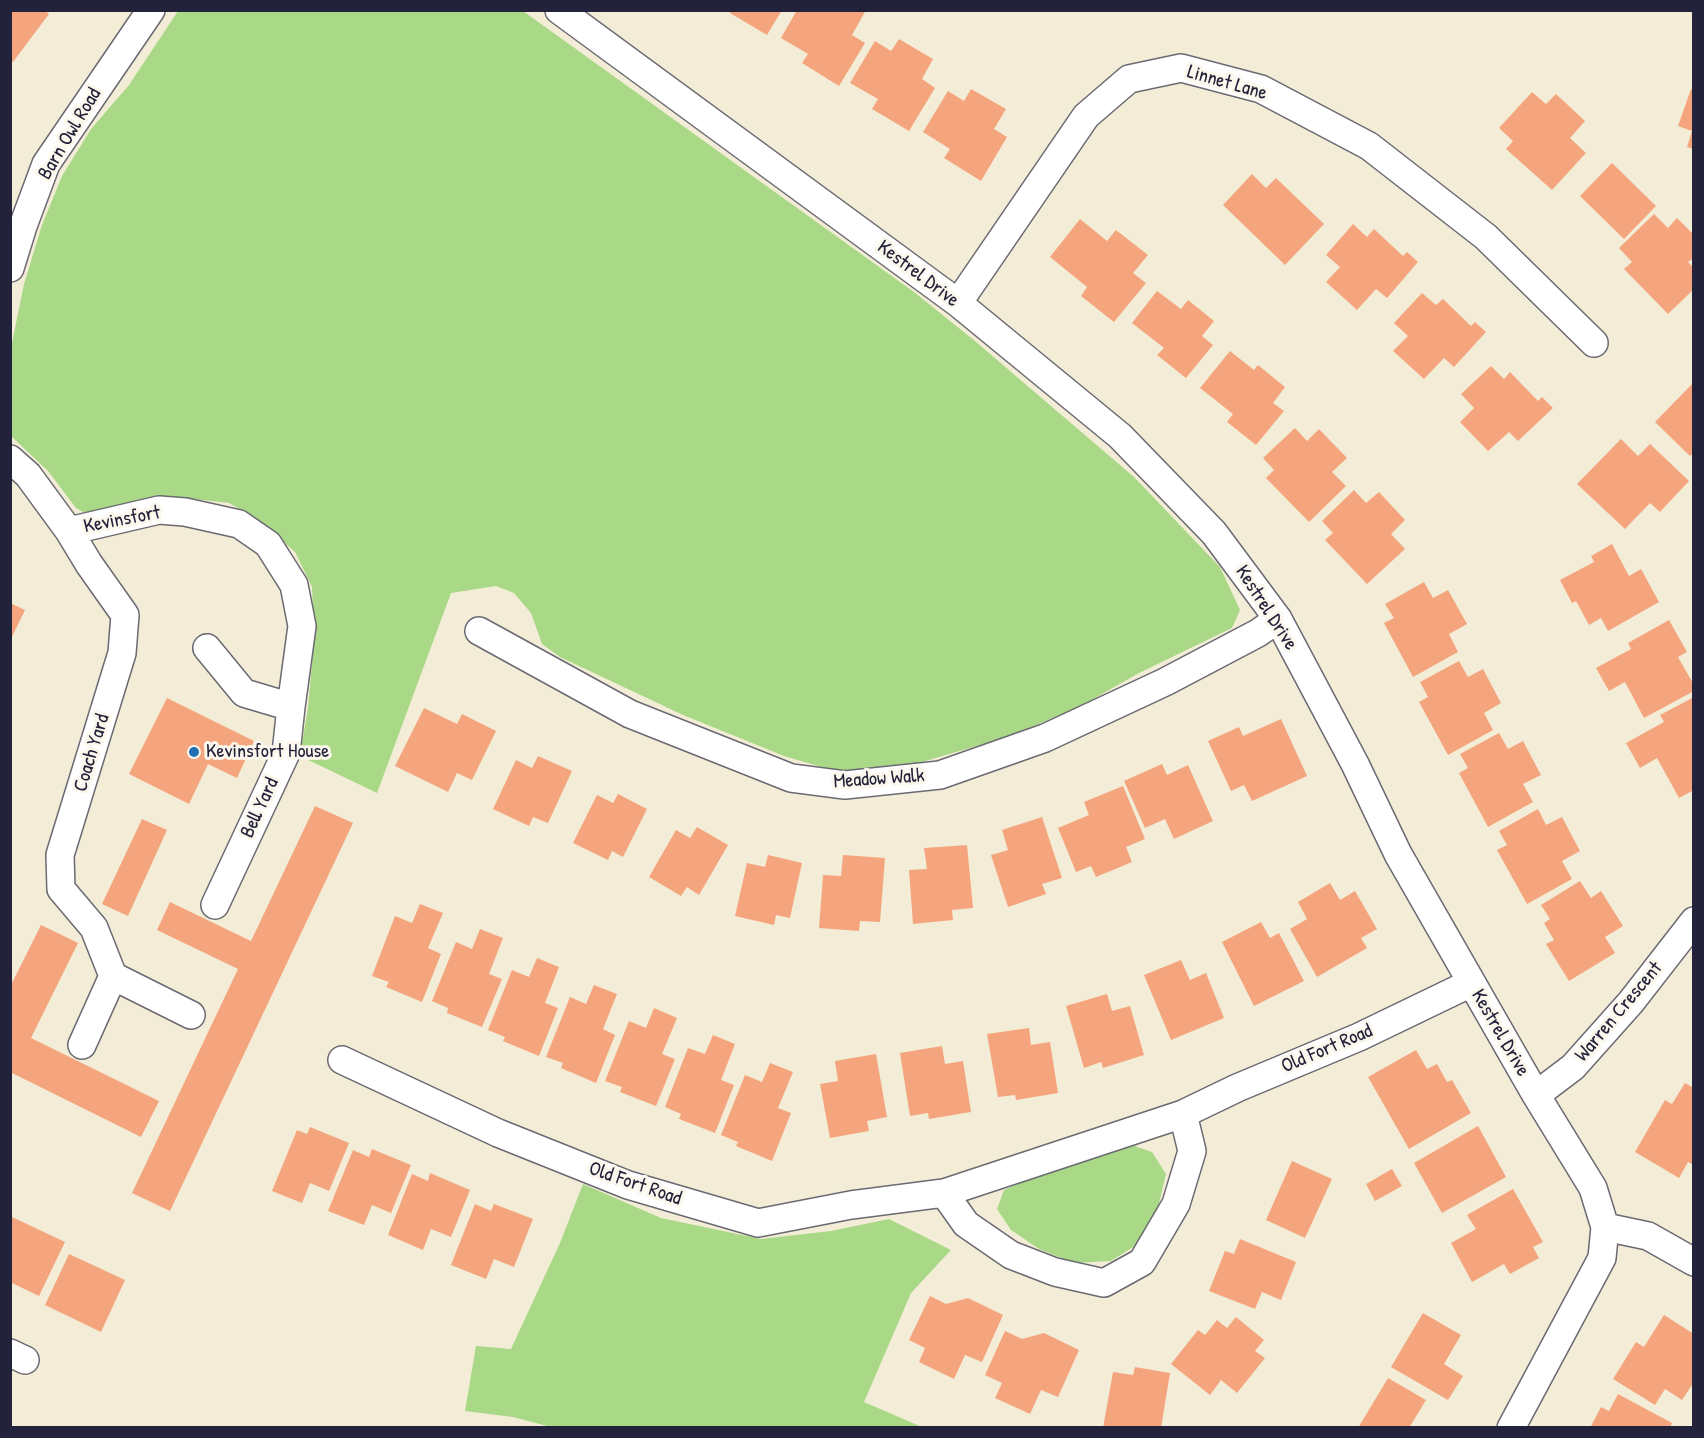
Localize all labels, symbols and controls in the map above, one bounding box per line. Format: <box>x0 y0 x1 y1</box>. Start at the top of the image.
street label: Linnet Lane <box>1184 60 1270 106</box>
street label: Barn Owl Road <box>33 84 107 184</box>
street label: Kestrel Drive <box>872 235 964 313</box>
street label: Kevinsfort <box>82 501 162 539</box>
street label: Kestrel Drive <box>1230 561 1302 655</box>
street label: Coach Yard <box>69 711 115 795</box>
place label: Kevinsfort House <box>206 740 329 764</box>
marker: Kevinsfort House <box>187 745 201 759</box>
street label: Meadow Walk <box>833 764 925 794</box>
street label: Bell Yard <box>236 774 284 842</box>
street label: Warren Crescent <box>1570 957 1668 1067</box>
street label: Kestrel Drive <box>1466 985 1534 1081</box>
street label: Old Fort Road <box>1278 1019 1376 1079</box>
street label: Old Fort Road <box>586 1157 684 1211</box>

